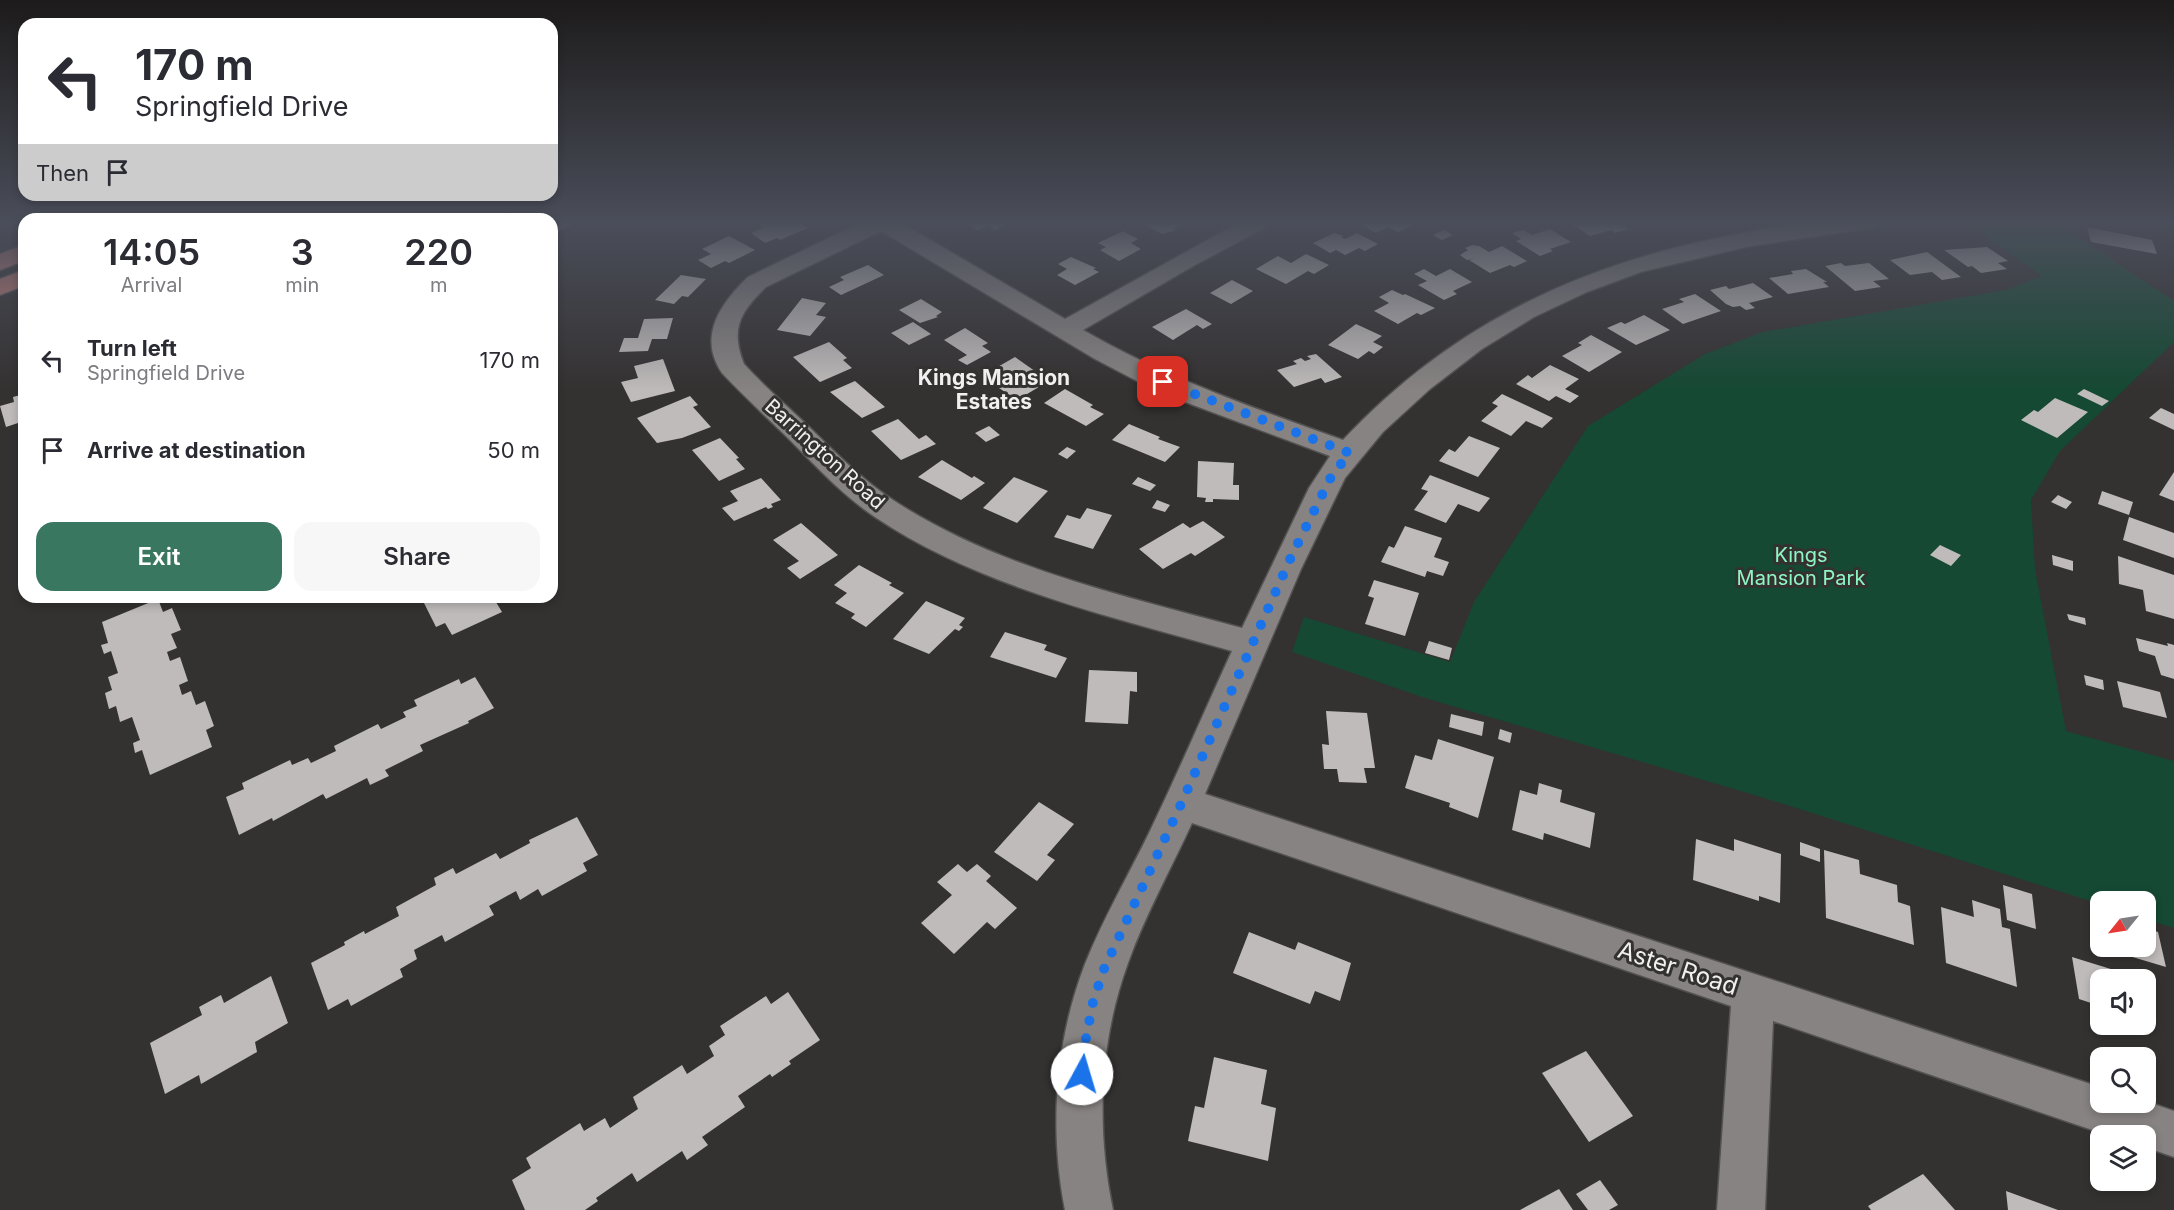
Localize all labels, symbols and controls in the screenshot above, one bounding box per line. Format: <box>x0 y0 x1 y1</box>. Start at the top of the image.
text: 170 m <box>135 39 253 90</box>
icon: left <box>36 42 114 120</box>
text: Springfield Drive <box>135 90 348 123</box>
icon: arrive <box>101 156 134 189</box>
text: Then <box>36 160 89 186</box>
text: 14:05 <box>103 230 200 274</box>
text: 3 <box>291 230 314 274</box>
text: 220 <box>404 230 473 274</box>
text: Arrival <box>121 273 182 297</box>
text: min <box>285 273 319 297</box>
text: m <box>430 273 447 297</box>
text: Turn left <box>87 335 177 361</box>
icon: left <box>36 344 69 377</box>
text: 170 m <box>480 347 540 373</box>
pin <box>1137 356 1188 407</box>
text: Springfield Drive <box>87 361 245 385</box>
district label: Kings Mansion Estates <box>918 365 1070 414</box>
icon: arrive <box>1146 365 1179 398</box>
street label: Barrington Road <box>760 394 890 514</box>
icon: arrive <box>36 434 69 467</box>
text: Arrive at destination <box>87 437 306 463</box>
text: 50 m <box>487 437 540 463</box>
button: Exit <box>36 522 282 591</box>
button: Share <box>294 522 540 591</box>
park label: Kings Mansion Park <box>1737 543 1865 590</box>
north arrow <box>2090 891 2156 957</box>
map controls <box>2090 891 2156 1191</box>
street label: Aster Road <box>1614 935 1742 1001</box>
button: sound <box>2090 969 2156 1035</box>
position arrow <box>1050 1042 1114 1106</box>
button: search <box>2090 1047 2156 1113</box>
button: layers <box>2090 1125 2156 1191</box>

